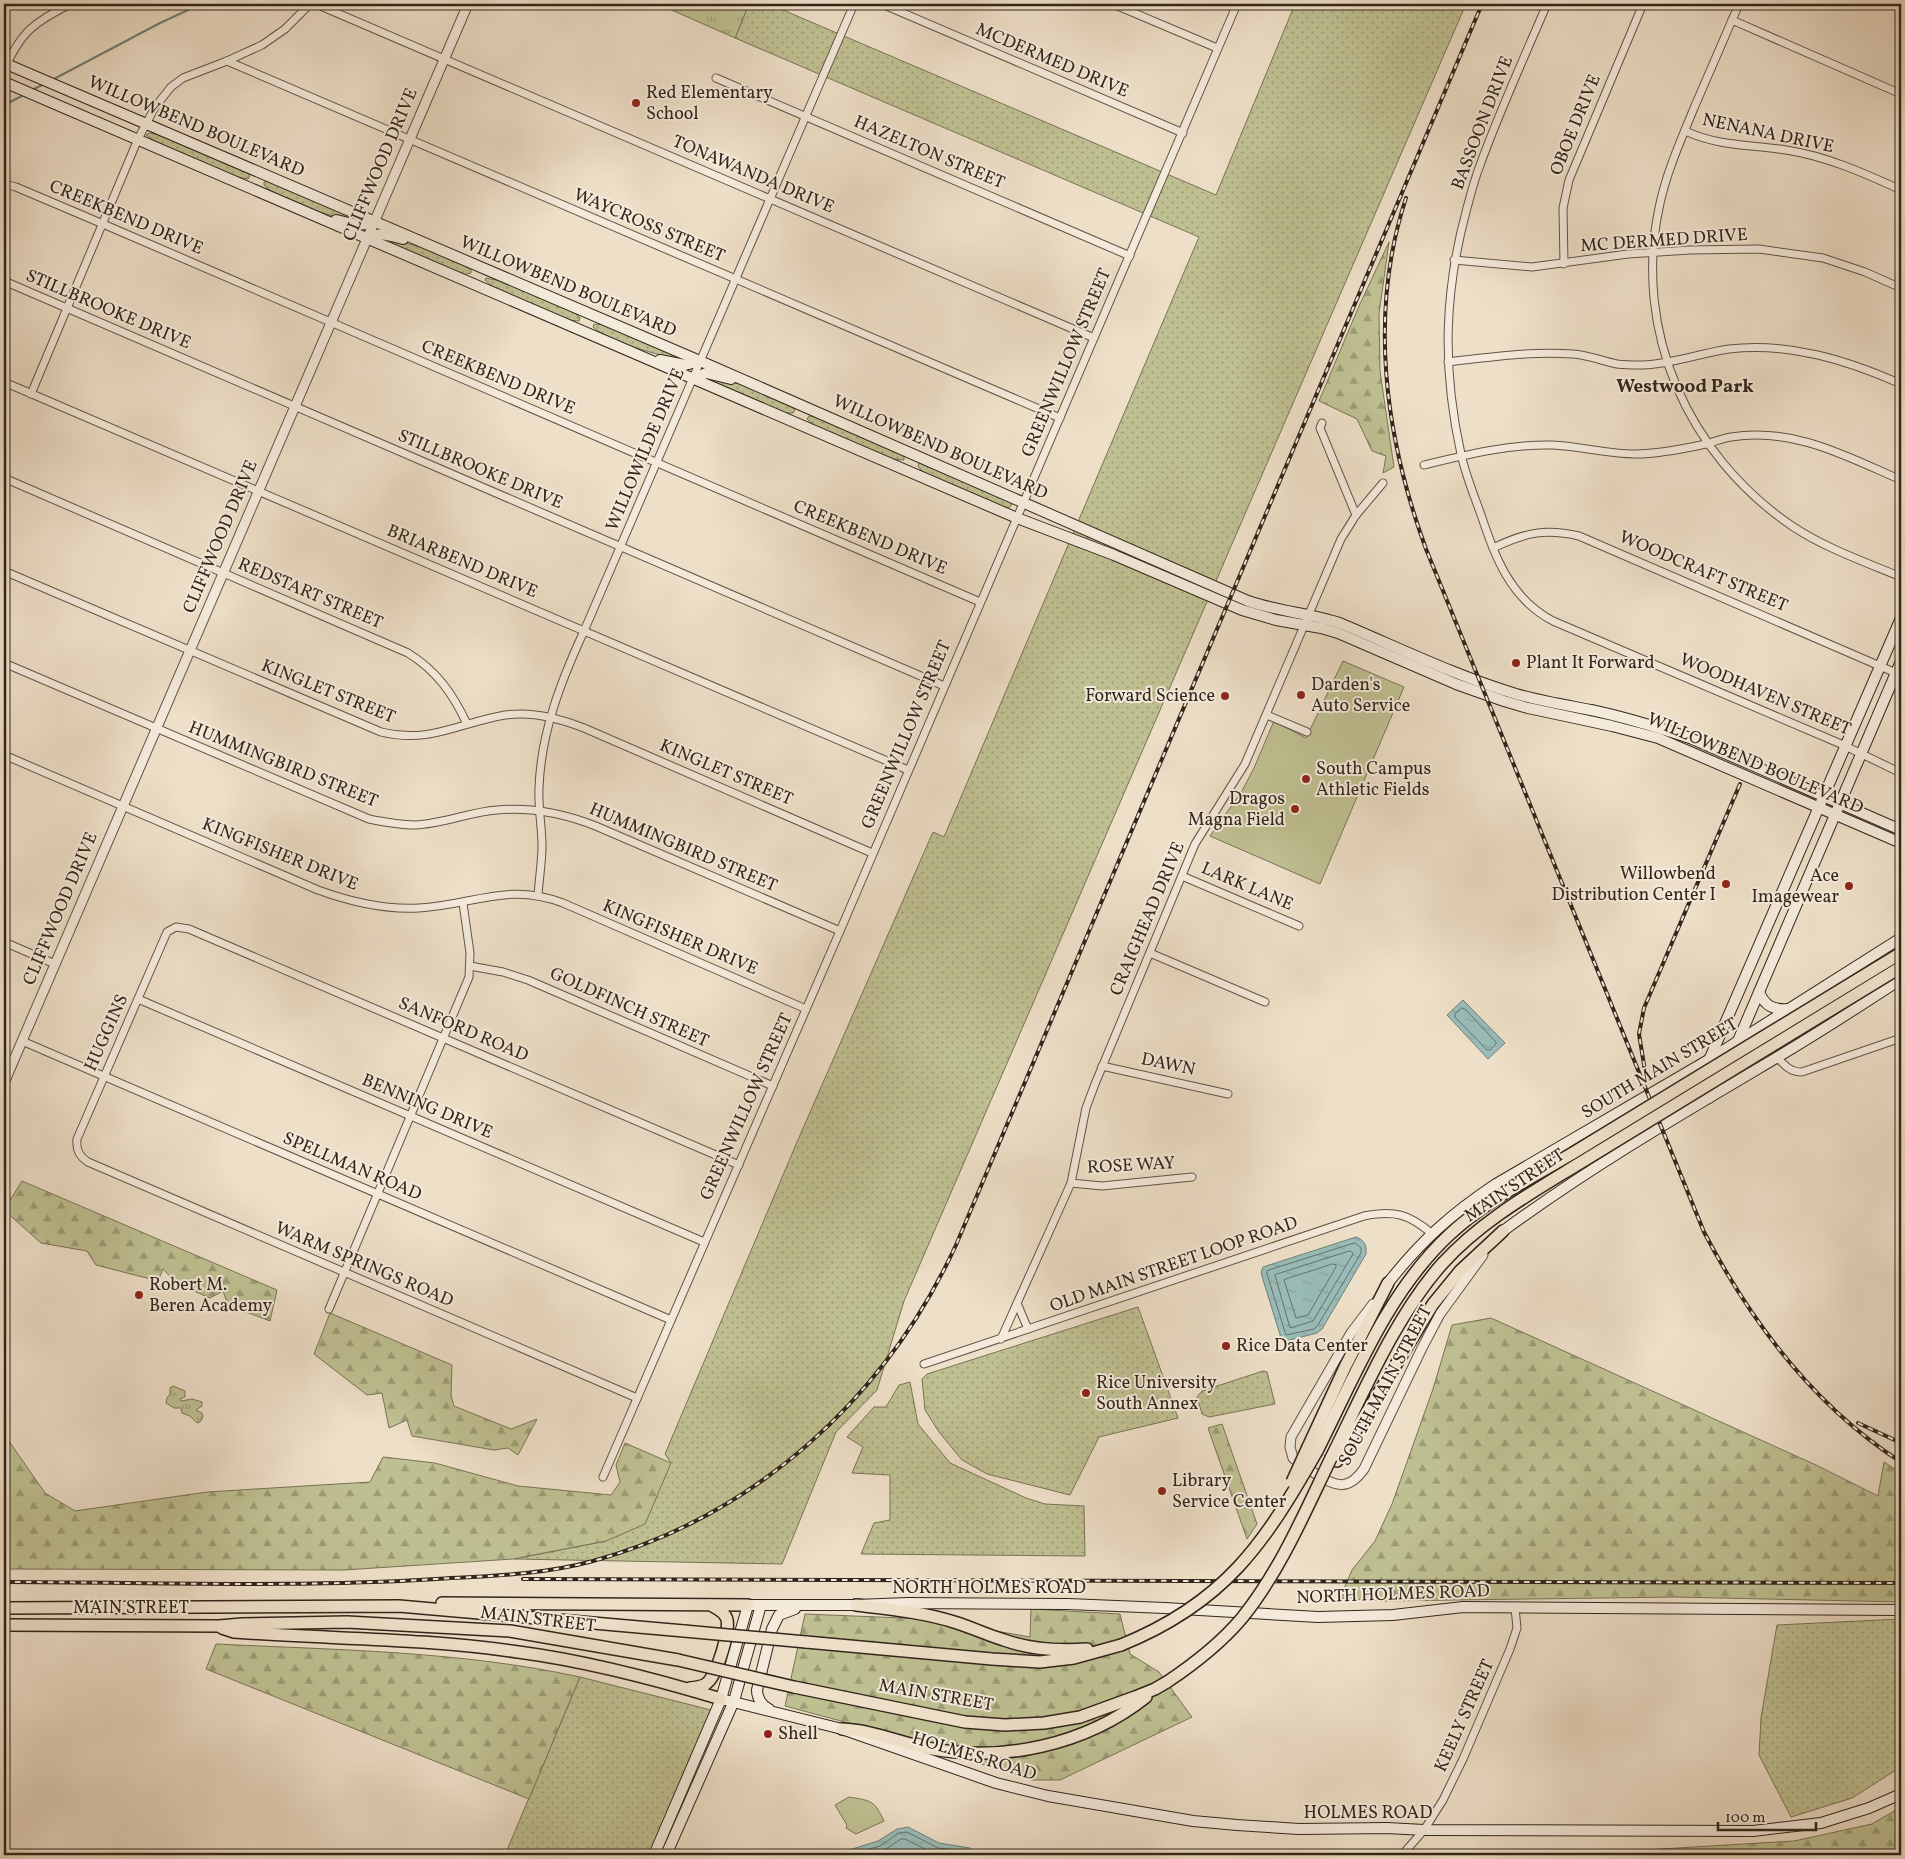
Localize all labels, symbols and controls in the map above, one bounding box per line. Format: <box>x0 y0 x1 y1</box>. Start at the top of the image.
street label: MCDERMED DRIVE <box>972 17 1133 105</box>
street label: BASSOON DRIVE <box>1446 52 1520 194</box>
street label: WILLOWBEND BOULEVARD <box>84 70 308 184</box>
street label: OBOE DRIVE <box>1544 71 1608 179</box>
place label: Red Elementary School <box>646 81 773 127</box>
street label: CLIFFWOOD DRIVE <box>337 84 425 245</box>
marker: Red Elementary School <box>630 97 642 109</box>
street label: NENANA DRIVE <box>1700 108 1836 160</box>
street label: HAZELTON STREET <box>850 110 1009 196</box>
street label: TONAWANDA DRIVE <box>668 130 838 220</box>
street label: CREEKBEND DRIVE <box>45 174 207 262</box>
street label: WAYCROSS STREET <box>569 183 729 269</box>
street label: MC DERMED DRIVE <box>1579 223 1749 259</box>
street label: WILLOWBEND BOULEVARD <box>456 230 680 344</box>
street label: STILLBROOKE DRIVE <box>22 264 195 356</box>
street label: GREENWILLOW STREET <box>1016 264 1118 461</box>
street label: CREEKBEND DRIVE <box>417 334 579 422</box>
street label: WILLOWILDE DRIVE <box>600 365 692 535</box>
district label: Westwood Park <box>1616 374 1754 400</box>
street label: WILLOWBEND BOULEVARD <box>829 389 1051 507</box>
street label: STILLBROOKE DRIVE <box>394 424 567 516</box>
street label: CLIFFWOOD DRIVE <box>177 456 265 617</box>
street label: CREEKBEND DRIVE <box>789 494 951 582</box>
street label: BRIARBEND DRIVE <box>383 519 542 605</box>
street label: WOODCRAFT STREET <box>1615 525 1792 619</box>
street label: REDSTART STREET <box>234 552 387 636</box>
street label: GREENWILLOW STREET <box>856 636 958 833</box>
street label: WOODHAVEN STREET <box>1675 647 1855 743</box>
place label: Plant It Forward <box>1526 651 1655 676</box>
street label: KINGLET STREET <box>257 654 399 730</box>
marker: Plant It Forward <box>1510 657 1522 669</box>
place label: Darden's Auto Service <box>1311 673 1410 719</box>
place label: Forward Science <box>1085 684 1215 709</box>
marker: Darden's Auto Service <box>1295 689 1307 701</box>
marker: Forward Science <box>1219 690 1231 702</box>
street label: WILLOWBEND BOULEVARD <box>1643 707 1867 821</box>
street label: HUMMINGBIRD STREET <box>185 716 382 815</box>
street label: KINGLET STREET <box>655 734 797 813</box>
place label: South Campus Athletic Fields <box>1316 757 1431 803</box>
marker: South Campus Athletic Fields <box>1300 773 1312 785</box>
place label: Dragos Magna Field <box>1188 787 1285 833</box>
street label: HUMMINGBIRD STREET <box>585 797 781 899</box>
marker: Dragos Magna Field <box>1289 803 1301 815</box>
street label: KINGFISHER DRIVE <box>198 812 362 898</box>
street label: CLIFFWOOD DRIVE <box>17 828 105 989</box>
street label: CRAIGHEAD DRIVE <box>1104 838 1192 1000</box>
street label: LARK LANE <box>1197 856 1297 918</box>
place label: Willowbend Distribution Center I <box>1552 862 1716 908</box>
place label: Ace Imagewear <box>1751 864 1839 910</box>
marker: Willowbend Distribution Center I <box>1720 878 1732 890</box>
marker: Ace Imagewear <box>1843 880 1855 892</box>
street label: KINGFISHER DRIVE <box>598 894 762 982</box>
street label: GOLDFINCH STREET <box>546 962 713 1055</box>
street label: HUGGINS <box>79 991 135 1075</box>
street label: SANFORD ROAD <box>394 991 532 1069</box>
street label: GREENWILLOW STREET <box>694 1009 800 1205</box>
street label: SOUTH MAIN STREET <box>1577 1012 1743 1126</box>
street label: DAWN <box>1139 1047 1197 1083</box>
street label: BENNING DRIVE <box>358 1068 497 1146</box>
street label: SPELLMAN ROAD <box>279 1126 425 1208</box>
street label: MAIN STREET <box>1460 1143 1571 1229</box>
street label: ROSE WAY <box>1086 1151 1176 1181</box>
street label: OLD MAIN STREET LOOP ROAD <box>1047 1211 1301 1319</box>
street label: WARM SPRINGS ROAD <box>271 1216 457 1314</box>
place label: Robert M. Beren Academy <box>149 1273 272 1319</box>
marker: Robert M. Beren Academy <box>133 1289 145 1301</box>
street label: SOUTH MAIN STREET <box>1333 1301 1439 1471</box>
place label: Rice Data Center <box>1236 1334 1368 1359</box>
marker: Rice Data Center <box>1220 1340 1232 1352</box>
place label: Rice University South Annex <box>1096 1371 1217 1417</box>
marker: Rice University South Annex <box>1080 1387 1092 1399</box>
place label: Library Service Center <box>1172 1469 1287 1515</box>
marker: Library Service Center <box>1156 1485 1168 1497</box>
street label: NORTH HOLMES ROAD <box>892 1576 1086 1601</box>
street label: NORTH HOLMES ROAD <box>1296 1579 1490 1611</box>
street label: MAIN STREET <box>73 1596 190 1621</box>
street label: MAIN STREET <box>479 1601 598 1640</box>
street label: KEELY STREET <box>1429 1655 1501 1776</box>
street label: MAIN STREET <box>877 1674 996 1718</box>
place label: Shell <box>778 1722 818 1747</box>
street label: HOLMES ROAD <box>909 1726 1039 1788</box>
marker: Shell <box>762 1728 774 1740</box>
scale bar <box>1718 1799 1815 1831</box>
street label: HOLMES ROAD <box>1304 1801 1432 1826</box>
text: 100 m <box>1725 1808 1765 1829</box>

